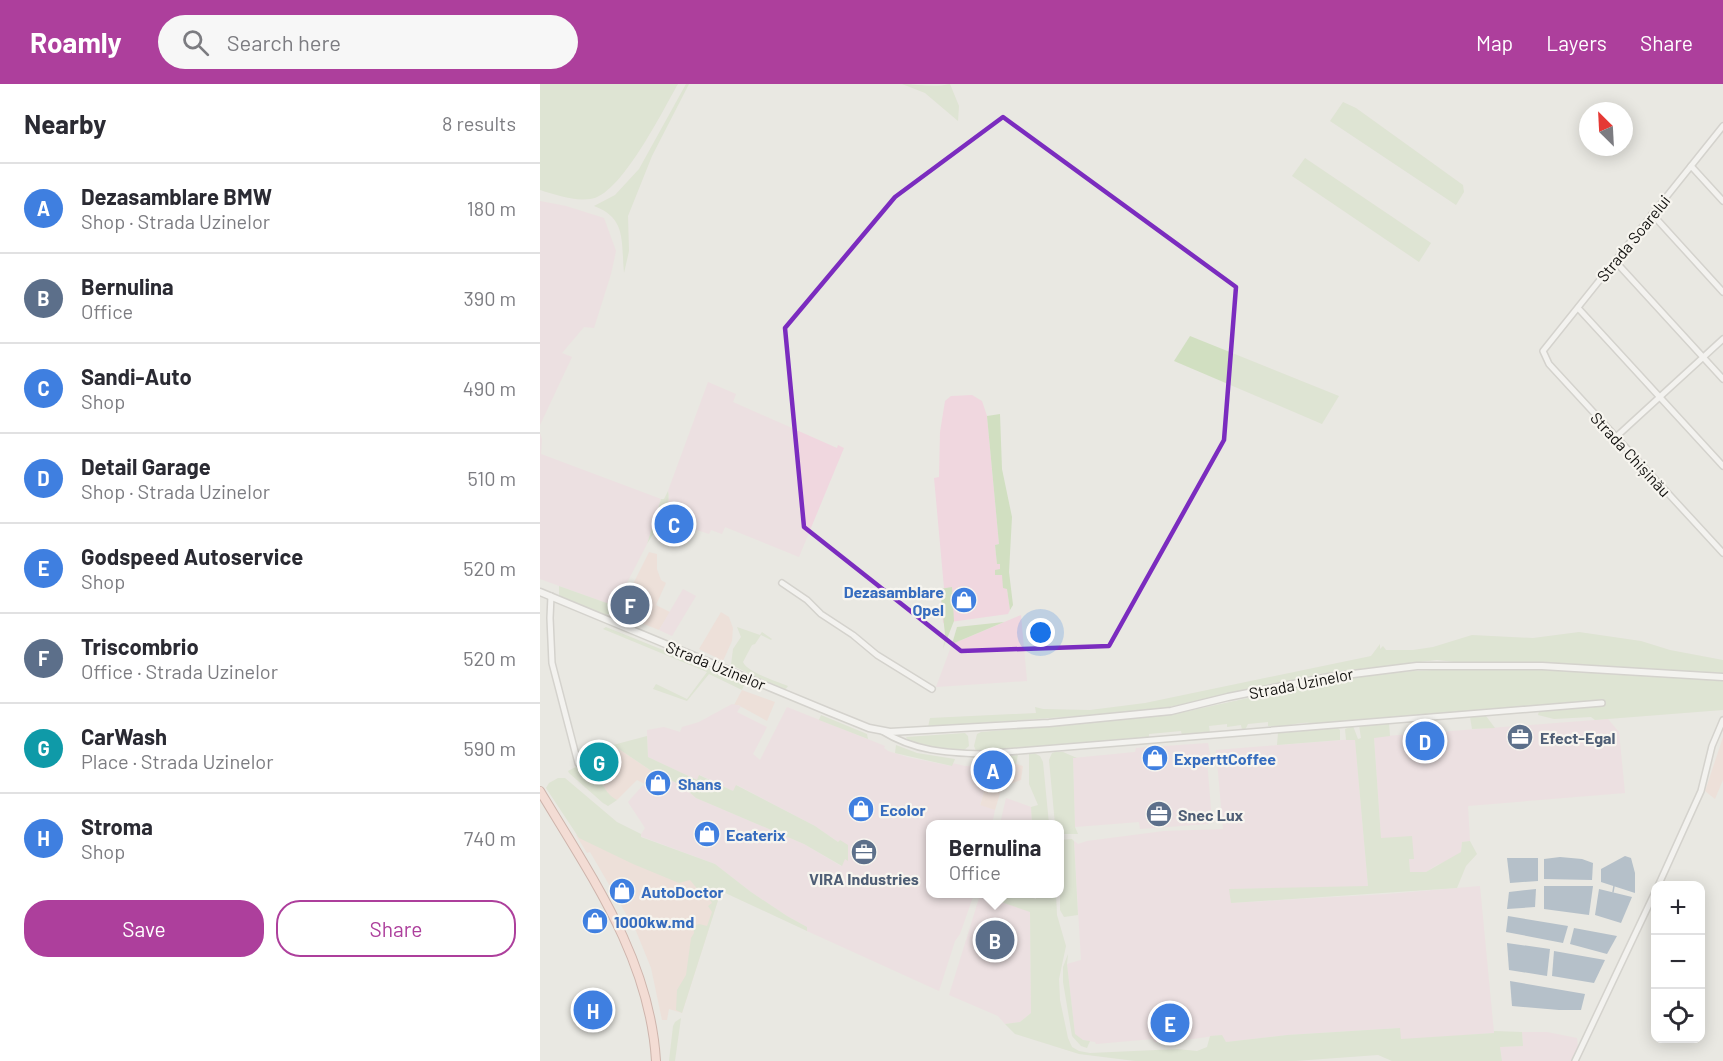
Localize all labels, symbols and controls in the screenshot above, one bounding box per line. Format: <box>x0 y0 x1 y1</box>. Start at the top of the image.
search box <box>158 15 578 69</box>
text: Roamly <box>30 25 122 59</box>
icon: search <box>179 26 212 59</box>
text: Search here <box>227 29 341 55</box>
text: Map <box>1476 30 1513 55</box>
text: Layers <box>1546 30 1607 55</box>
text: Share <box>1640 30 1693 55</box>
north arrow <box>1579 102 1633 156</box>
text: Nearby <box>24 108 106 139</box>
text: 8 results <box>442 111 516 135</box>
text: Dezasamblare BMW <box>81 183 272 209</box>
street label: Strada Soarelui <box>1592 191 1674 285</box>
text: A <box>37 196 50 220</box>
text: 180 m <box>467 196 516 220</box>
text: Shop · Strada Uzinelor <box>81 209 270 233</box>
text: Bernulina <box>81 273 174 299</box>
text: B <box>37 286 50 310</box>
text: 390 m <box>463 286 516 310</box>
text: Office <box>81 299 133 323</box>
text: Sandi-Auto <box>81 363 192 389</box>
text: C <box>37 376 50 400</box>
text: 490 m <box>463 376 516 400</box>
text: Shop <box>81 389 125 413</box>
street label: Strada Chișinău <box>1587 408 1675 500</box>
text: Detail Garage <box>81 453 211 479</box>
text: D <box>37 466 50 490</box>
text: 510 m <box>467 466 516 490</box>
text: Shop · Strada Uzinelor <box>81 479 270 503</box>
pin: C <box>654 502 694 546</box>
text: Godspeed Autoservice <box>81 543 303 569</box>
text: E <box>38 556 49 580</box>
text: 520 m <box>463 556 516 580</box>
text: Shop <box>81 569 125 593</box>
pin: F <box>610 582 650 628</box>
place label: Dezasamblare Opel <box>844 582 944 619</box>
shop icon: Dezasamblare Opel <box>949 585 979 615</box>
your location <box>1026 618 1055 647</box>
text: Triscombrio <box>81 633 199 659</box>
street label: Strada Uzinelor <box>663 636 769 694</box>
text: F <box>38 646 49 670</box>
text: 520 m <box>463 646 516 670</box>
text: Office · Strada Uzinelor <box>81 659 278 683</box>
street label: Strada Uzinelor <box>1247 664 1355 702</box>
pin: D <box>1406 718 1444 764</box>
office icon: Efect-Egal <box>1505 722 1535 752</box>
text: CarWash <box>81 723 167 749</box>
place label: Efect-Egal <box>1540 728 1616 747</box>
text: G <box>37 736 50 760</box>
text: 590 m <box>463 736 516 760</box>
pin: G <box>580 740 618 784</box>
shop icon: ExperttCoffee <box>1140 743 1170 773</box>
pin: A <box>974 748 1012 792</box>
text: Place · Strada Uzinelor <box>81 749 273 773</box>
place label: ExperttCoffee <box>1174 749 1276 768</box>
shop icon: Shans <box>643 768 673 798</box>
place label: Shans <box>678 774 722 793</box>
shop icon: Ecolor <box>846 794 876 824</box>
office icon: Snec Lux <box>1144 799 1174 829</box>
place label: Ecolor <box>880 800 926 819</box>
place label: Snec Lux <box>1178 805 1244 824</box>
text: Stroma <box>81 813 153 839</box>
shop icon: Ecaterix <box>692 819 722 849</box>
popup <box>926 820 1064 898</box>
place label: Ecaterix <box>726 825 786 844</box>
text: H <box>37 826 50 850</box>
text: 740 m <box>464 826 516 850</box>
text: Bernulina <box>949 834 1041 860</box>
office icon: VIRA Industries <box>849 837 879 867</box>
text: Shop <box>81 839 125 863</box>
text: Office <box>949 860 1001 884</box>
place label: VIRA Industries <box>809 869 919 888</box>
shop icon: AutoDoctor <box>607 876 637 906</box>
map controls <box>1651 881 1705 1043</box>
button: + <box>1651 881 1705 935</box>
place label: AutoDoctor <box>641 882 724 901</box>
button: Save <box>24 900 264 957</box>
button: Share <box>276 900 516 957</box>
shop icon: 1000kw.md <box>580 906 610 936</box>
place label: 1000kw.md <box>614 912 694 931</box>
pin: B <box>976 918 1014 962</box>
button: − <box>1651 935 1705 989</box>
pin: H <box>574 988 612 1032</box>
button: locate <box>1651 989 1705 1043</box>
pin: E <box>1150 1000 1190 1046</box>

